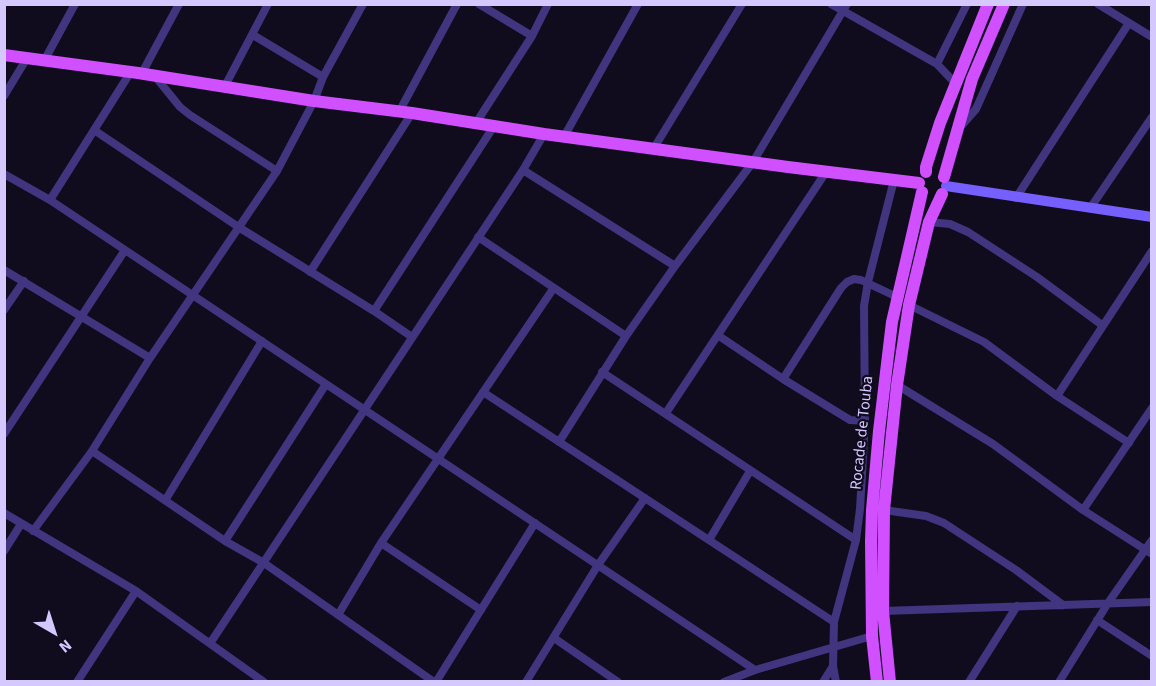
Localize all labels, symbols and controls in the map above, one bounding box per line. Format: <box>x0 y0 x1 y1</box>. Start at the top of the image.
street label: Rocade de Touba <box>847 375 879 491</box>
north arrow <box>24 602 84 662</box>
text: N <box>54 634 76 658</box>

